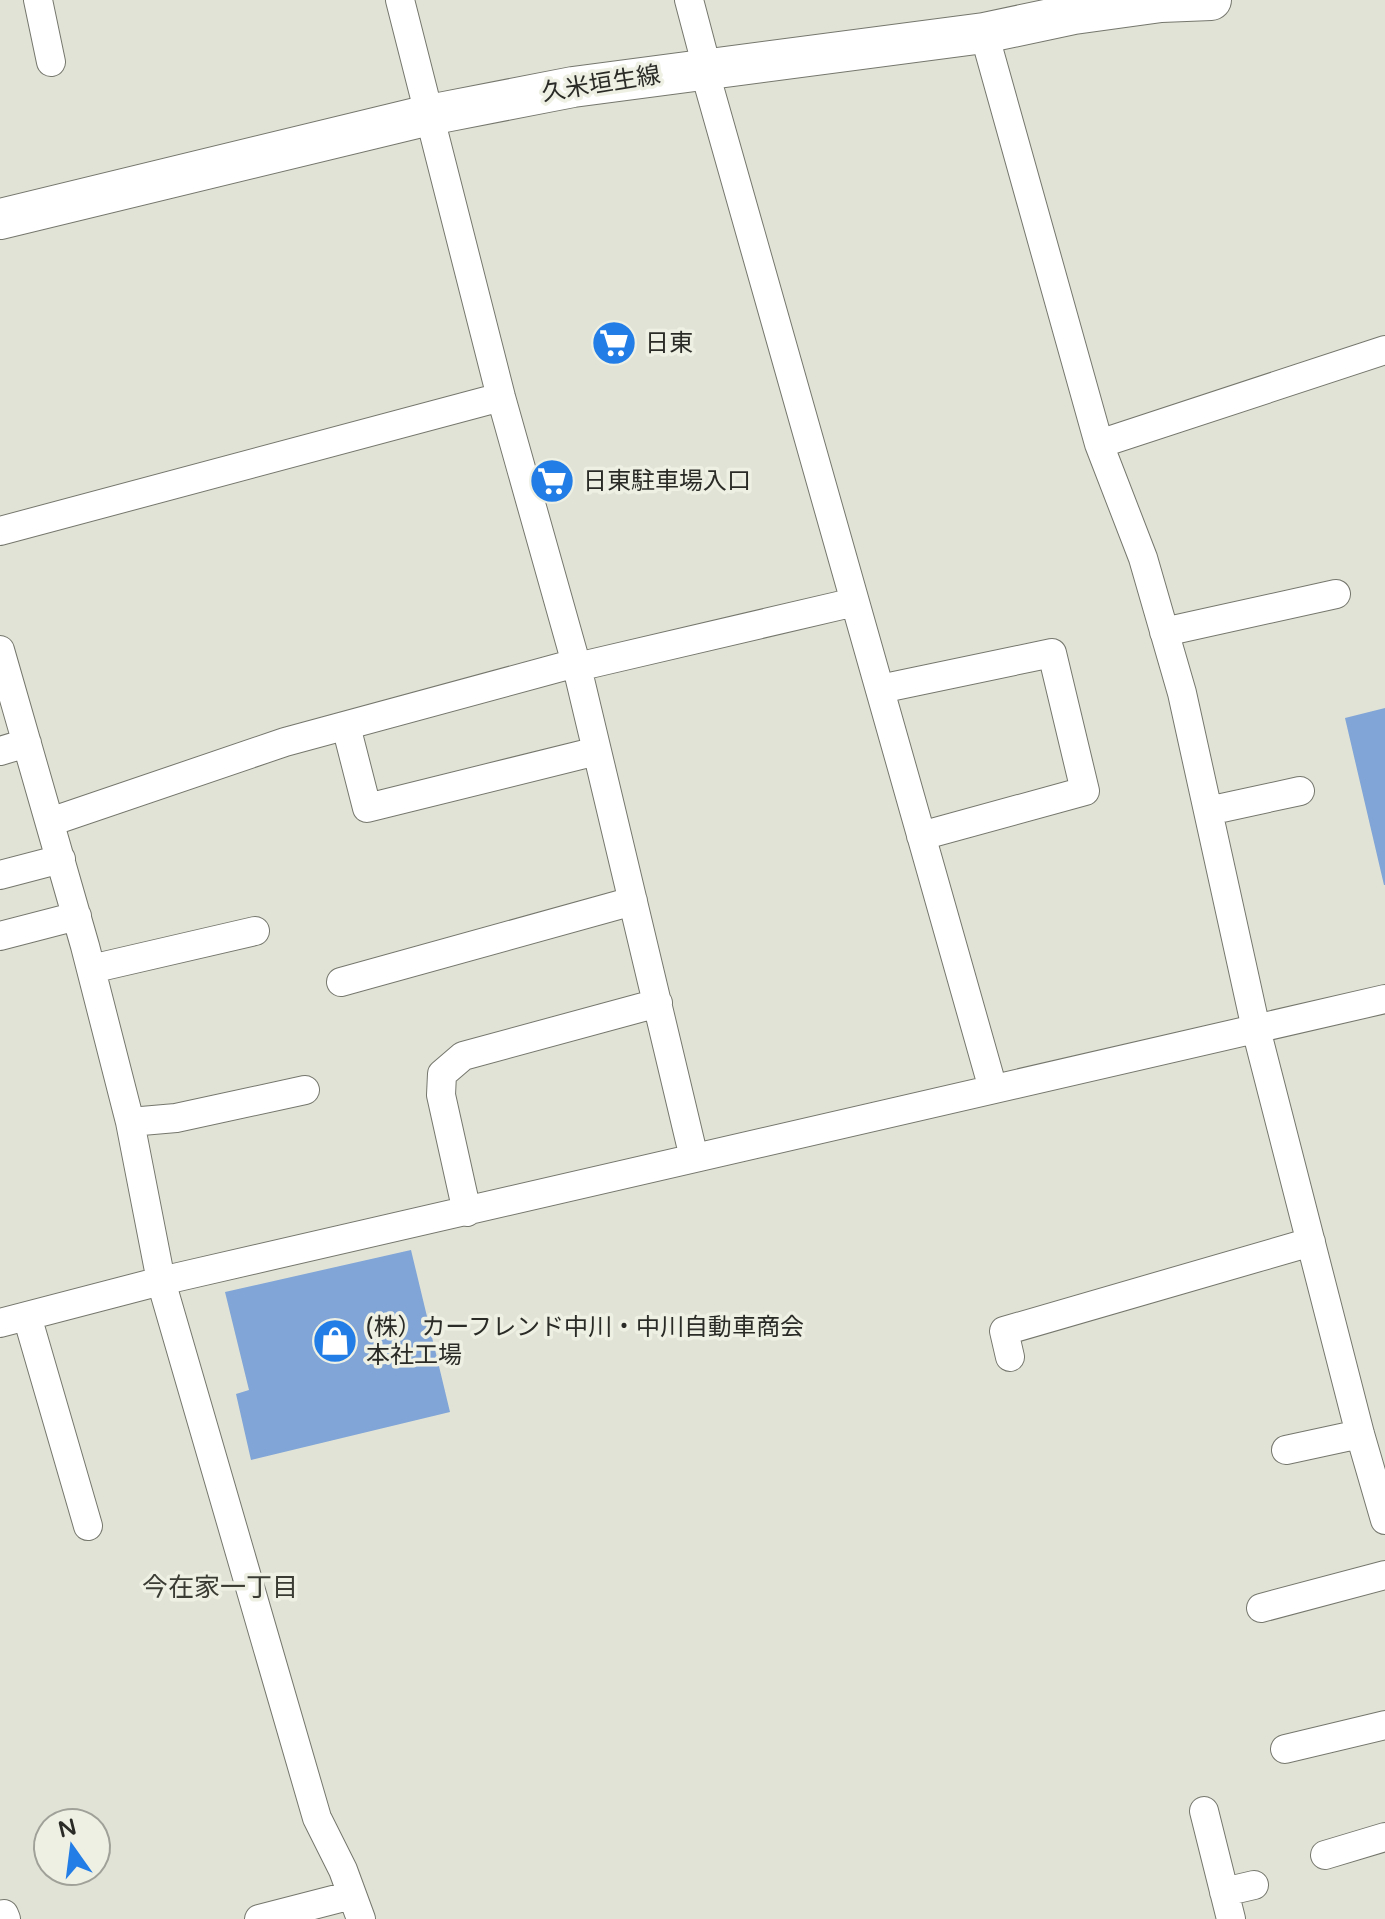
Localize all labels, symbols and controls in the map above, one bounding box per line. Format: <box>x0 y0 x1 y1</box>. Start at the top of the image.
street label: 久米垣生線 <box>539 60 663 108</box>
supermarket icon: 日東 <box>590 319 638 367</box>
place label: 日東 <box>645 329 693 358</box>
supermarket icon: 日東駐車場入口 <box>528 457 576 505</box>
place label: 日東駐車場入口 <box>583 467 751 496</box>
place label: (株）カーフレンド中川・中川自動車商会 本社工場 <box>366 1313 804 1370</box>
shop icon: (株）カーフレンド中川・中川自動車商会 本社工場 <box>311 1317 359 1365</box>
district label: 今在家一丁目 <box>142 1572 298 1603</box>
north arrow <box>32 1807 112 1887</box>
text: N <box>56 1814 79 1843</box>

